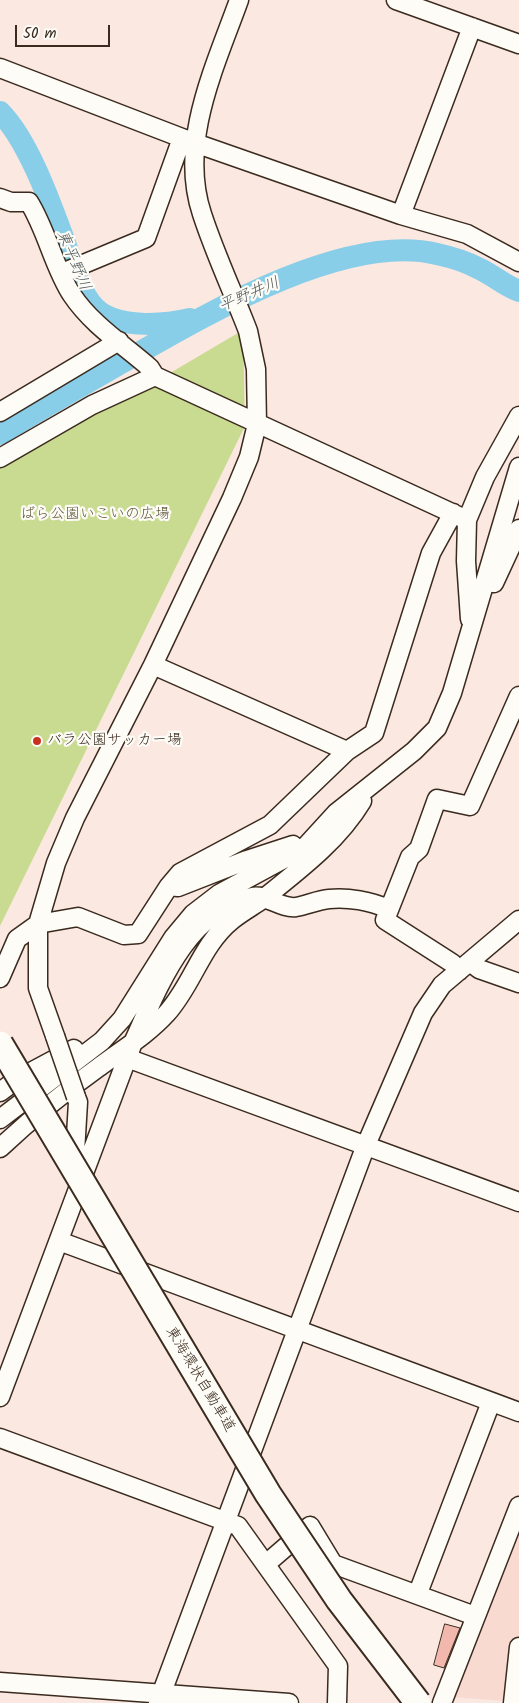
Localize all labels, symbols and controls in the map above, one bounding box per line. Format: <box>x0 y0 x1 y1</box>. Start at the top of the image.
scale bar <box>18 15 112 47</box>
text: 50 m <box>23 22 57 46</box>
water label: 東平野川 <box>51 228 93 294</box>
water label: 平野井川 <box>217 275 283 317</box>
park label: ばら公園いこいの広場 <box>20 506 170 524</box>
place label: バラ公園サッカー場 <box>47 732 182 750</box>
marker: バラ公園サッカー場 <box>31 735 43 747</box>
street label: 東海環状自動車道 <box>160 1324 238 1436</box>

